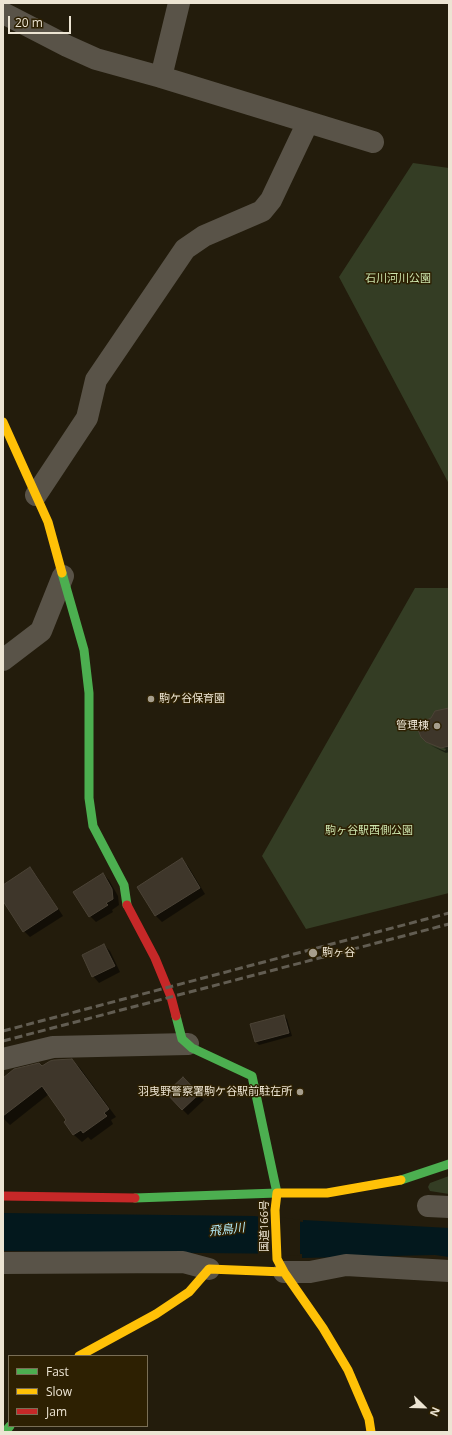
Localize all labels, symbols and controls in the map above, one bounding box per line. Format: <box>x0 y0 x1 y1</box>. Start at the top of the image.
scale bar <box>10 8 73 34</box>
text: 20 m <box>15 14 43 31</box>
park label: 石川河川公園 <box>365 272 431 286</box>
place label: 駒ケ谷保育園 <box>159 692 225 706</box>
marker: 駒ケ谷保育園 <box>146 694 156 704</box>
place label: 管理棟 <box>396 719 429 733</box>
marker: 管理棟 <box>432 721 442 731</box>
park label: 駒ヶ谷駅西側公園 <box>325 824 413 838</box>
place label: 駒ヶ谷 <box>322 946 355 960</box>
marker: 駒ヶ谷 <box>307 947 319 959</box>
place label: 羽曳野警察署駒ケ谷駅前駐在所 <box>138 1085 292 1099</box>
marker: 羽曳野警察署駒ケ谷駅前駐在所 <box>295 1087 305 1097</box>
street label: 国道166号 <box>258 1200 272 1252</box>
water label: 飛鳥川 <box>208 1221 246 1239</box>
legend <box>8 1355 148 1427</box>
text: Fast <box>46 1363 69 1380</box>
text: Slow <box>46 1383 72 1400</box>
north arrow <box>404 1387 444 1427</box>
text: Jam <box>46 1403 67 1420</box>
text: N <box>427 1405 444 1419</box>

